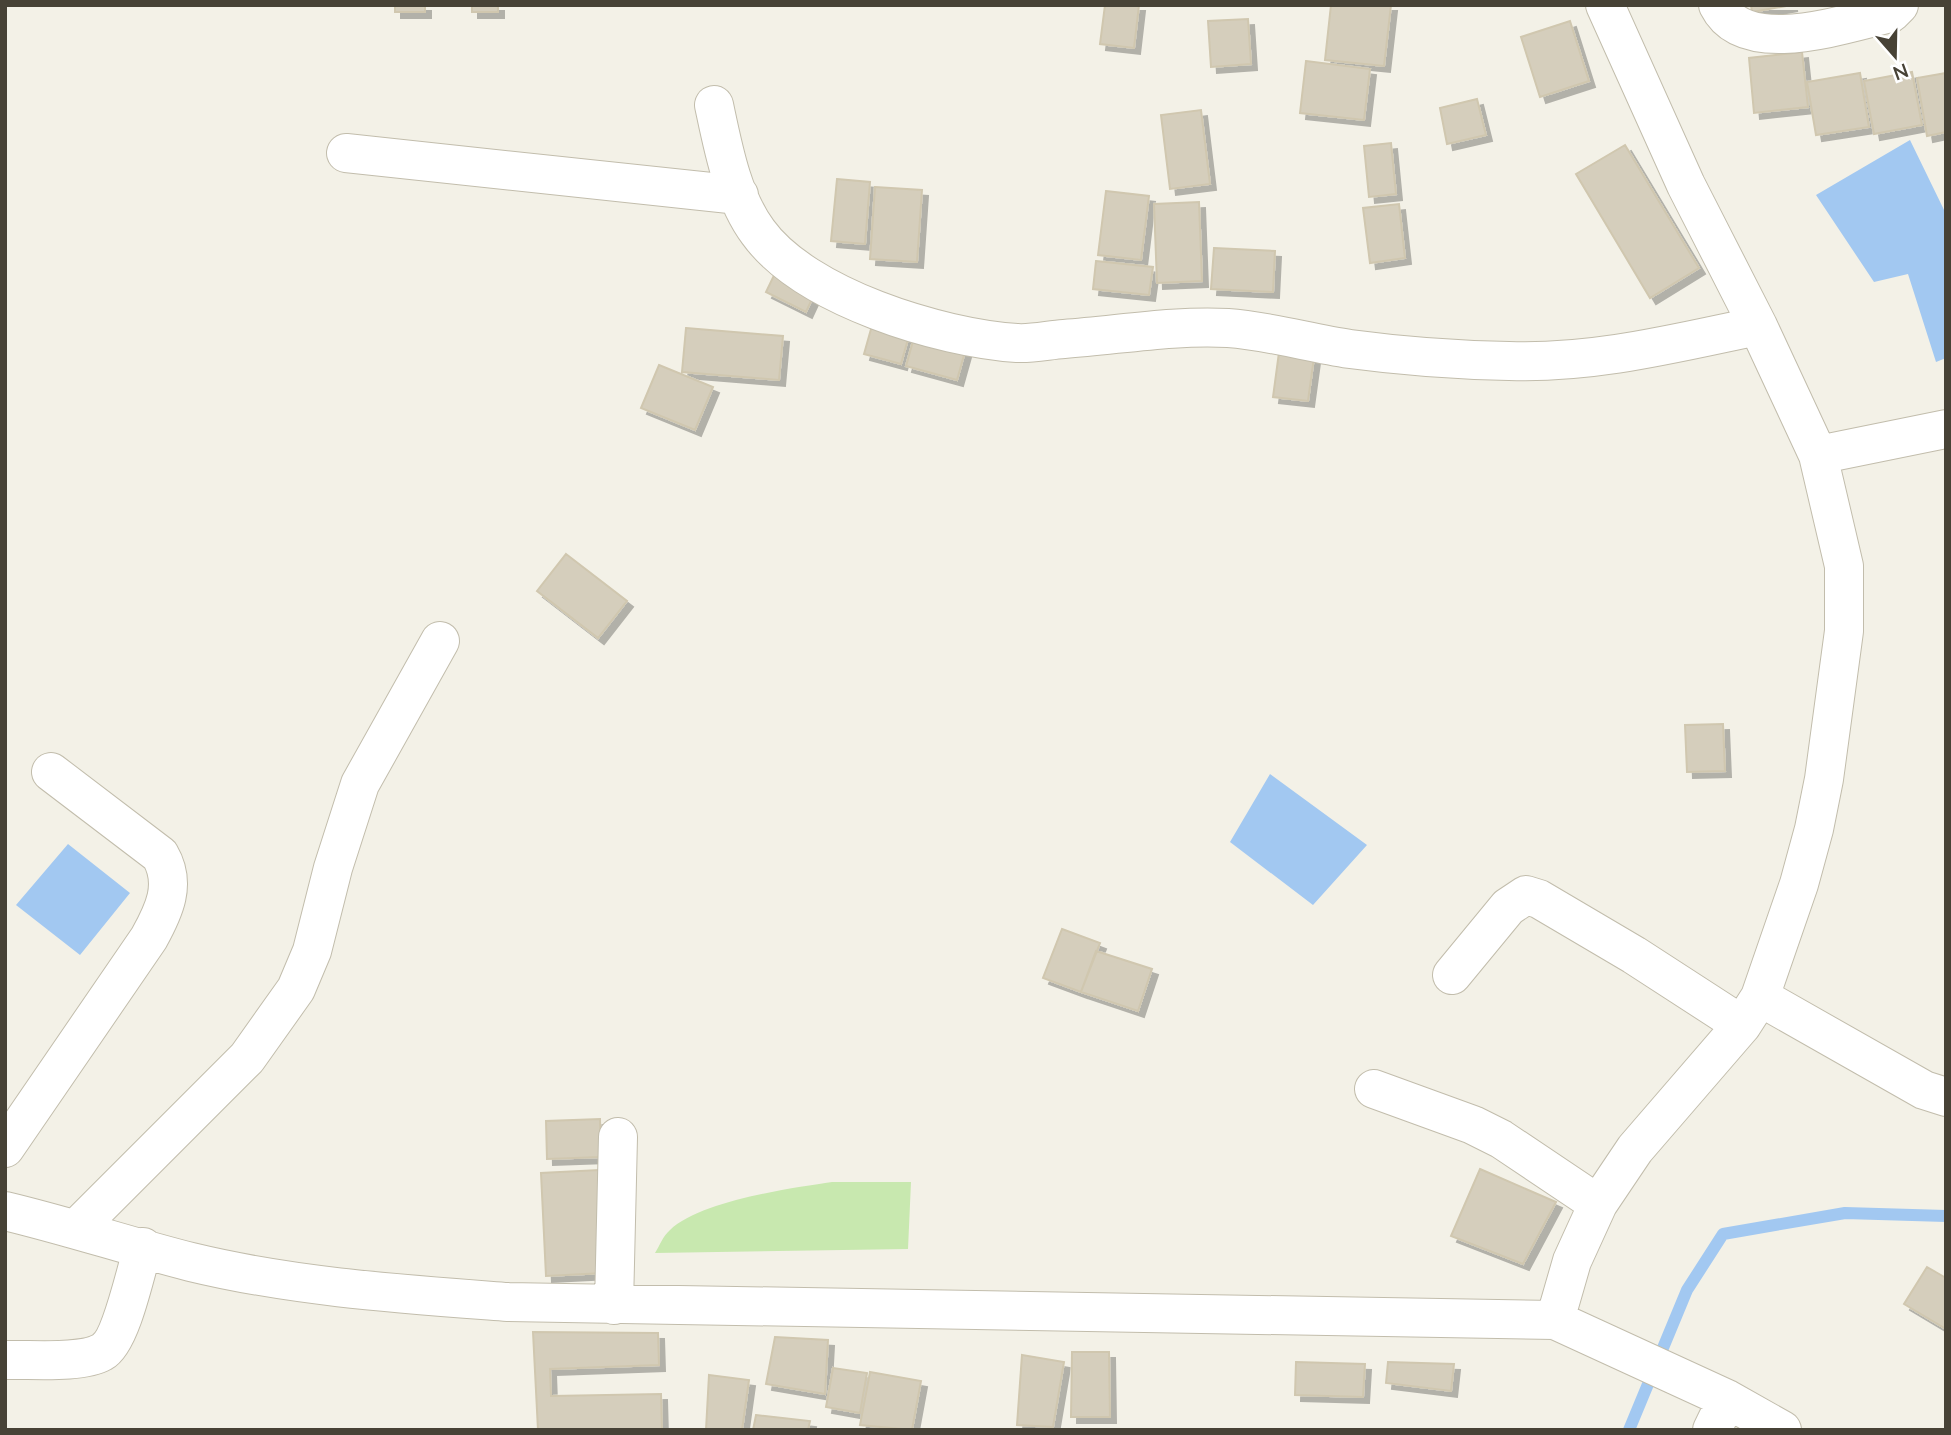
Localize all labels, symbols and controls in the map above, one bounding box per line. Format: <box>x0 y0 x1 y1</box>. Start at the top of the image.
north arrow <box>1860 21 1930 91</box>
text: N <box>1890 59 1912 86</box>

